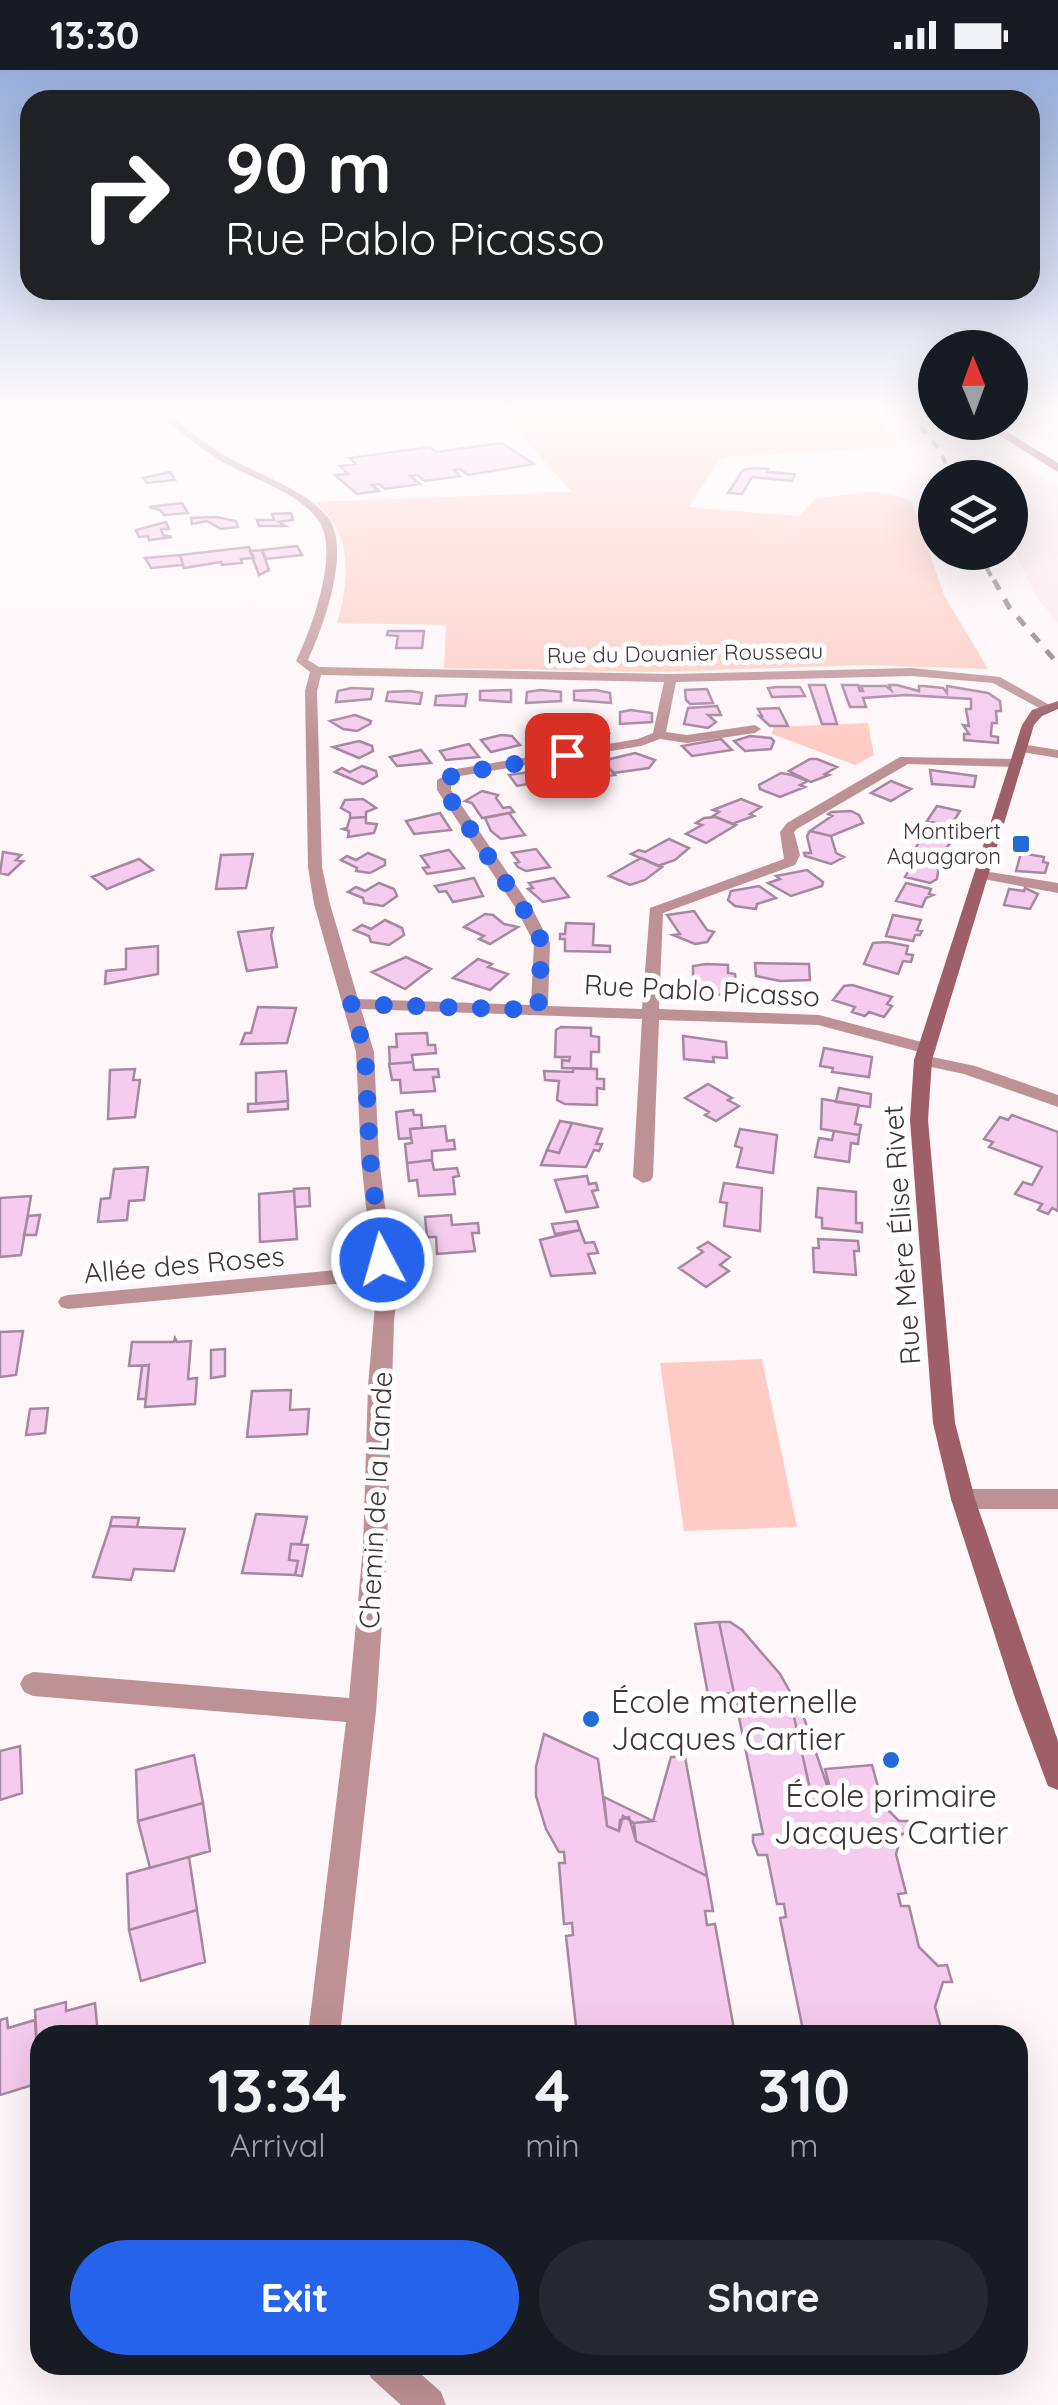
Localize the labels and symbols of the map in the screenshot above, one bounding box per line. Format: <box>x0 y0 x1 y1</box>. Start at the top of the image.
north arrow <box>918 330 1028 440</box>
street label: Rue du Douanier Rousseau <box>547 637 823 669</box>
pin <box>525 713 610 798</box>
place label: Montibert Aquagaron <box>887 817 1001 870</box>
marker: Montibert Aquagaron <box>1010 833 1032 855</box>
street label: Rue Pablo Picasso <box>583 966 821 1014</box>
street label: Rue Mère Élise Rivet <box>874 1104 928 1366</box>
position arrow <box>330 1208 434 1312</box>
street label: Allée des Roses <box>82 1238 286 1290</box>
street label: Chemin de la Lande <box>351 1370 399 1630</box>
place label: École maternelle Jacques Cartier <box>611 1681 858 1758</box>
marker: École maternelle Jacques Cartier <box>580 1708 602 1730</box>
marker: École primaire Jacques Cartier <box>880 1749 902 1771</box>
place label: École primaire Jacques Cartier <box>774 1775 1008 1852</box>

